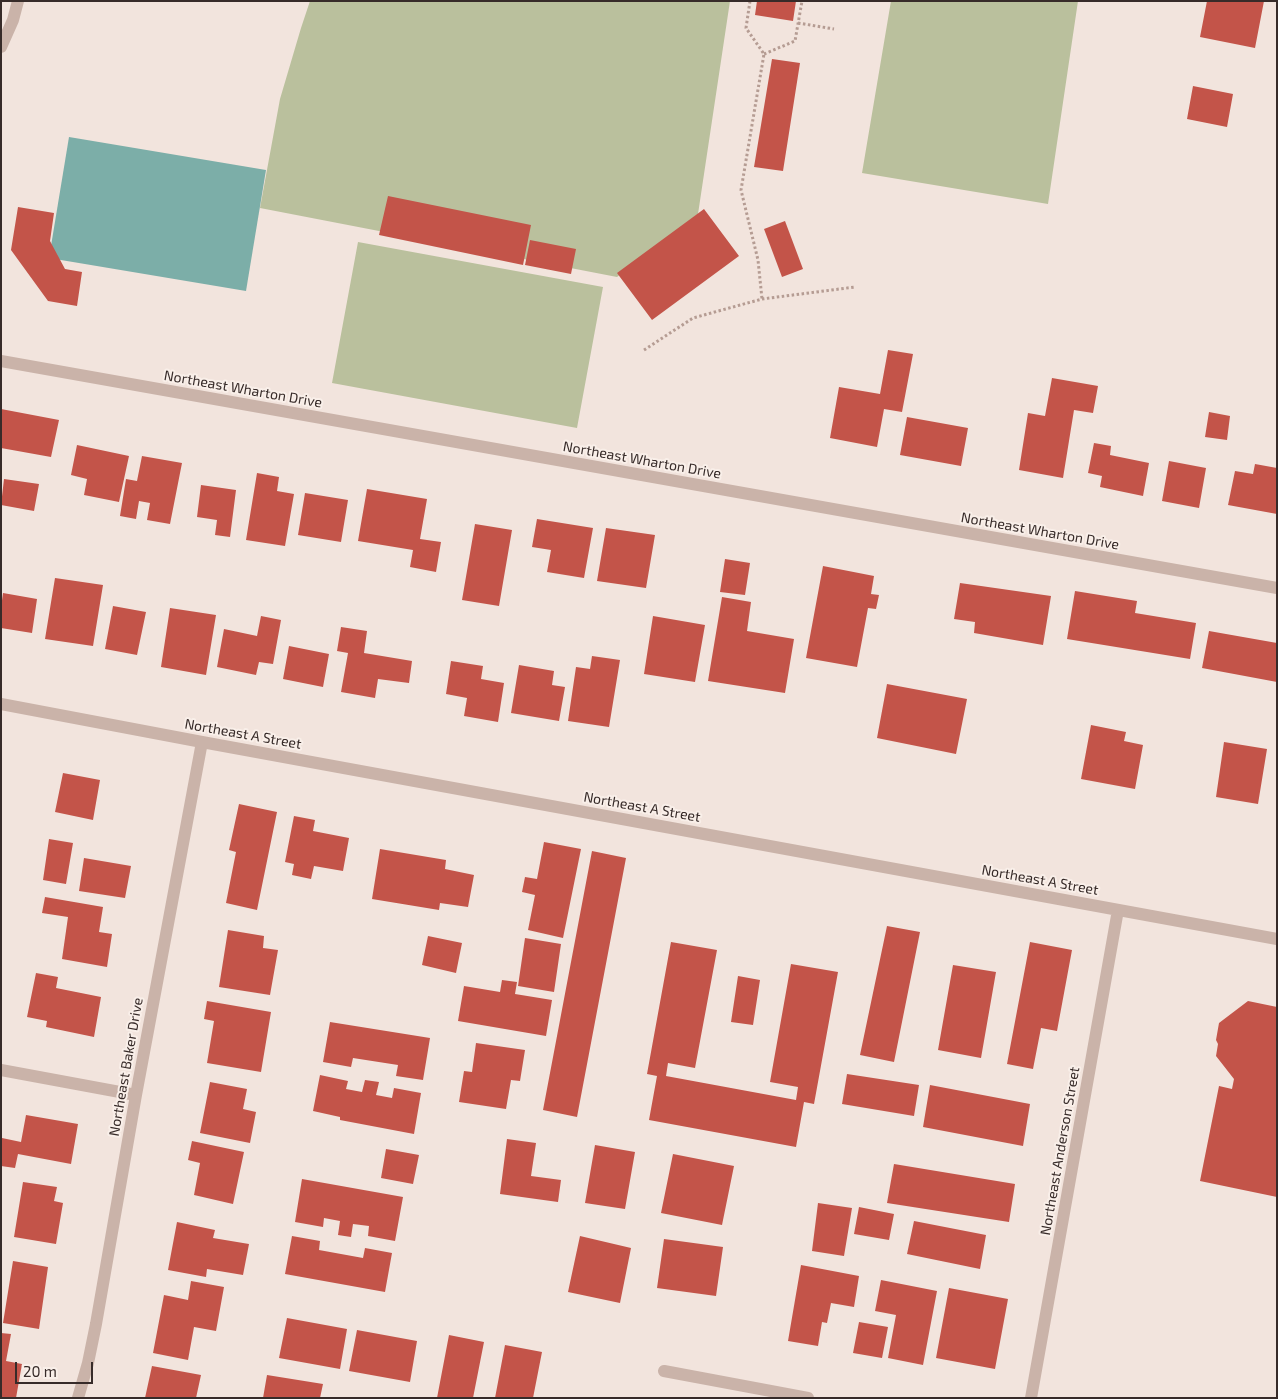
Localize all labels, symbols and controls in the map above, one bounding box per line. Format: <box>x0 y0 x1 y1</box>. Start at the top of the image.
street label: Northeast Wharton Drive <box>163 367 323 411</box>
street label: Northeast Wharton Drive <box>562 438 722 482</box>
street label: Northeast Wharton Drive <box>960 509 1120 553</box>
street label: Northeast A Street <box>183 715 303 753</box>
street label: Northeast A Street <box>582 788 702 826</box>
street label: Northeast A Street <box>980 861 1100 899</box>
street label: Northeast Baker Drive <box>106 996 146 1138</box>
street label: Northeast Anderson Street <box>1037 1065 1083 1237</box>
scale bar <box>18 1352 95 1384</box>
text: 20 m <box>23 1362 57 1380</box>

